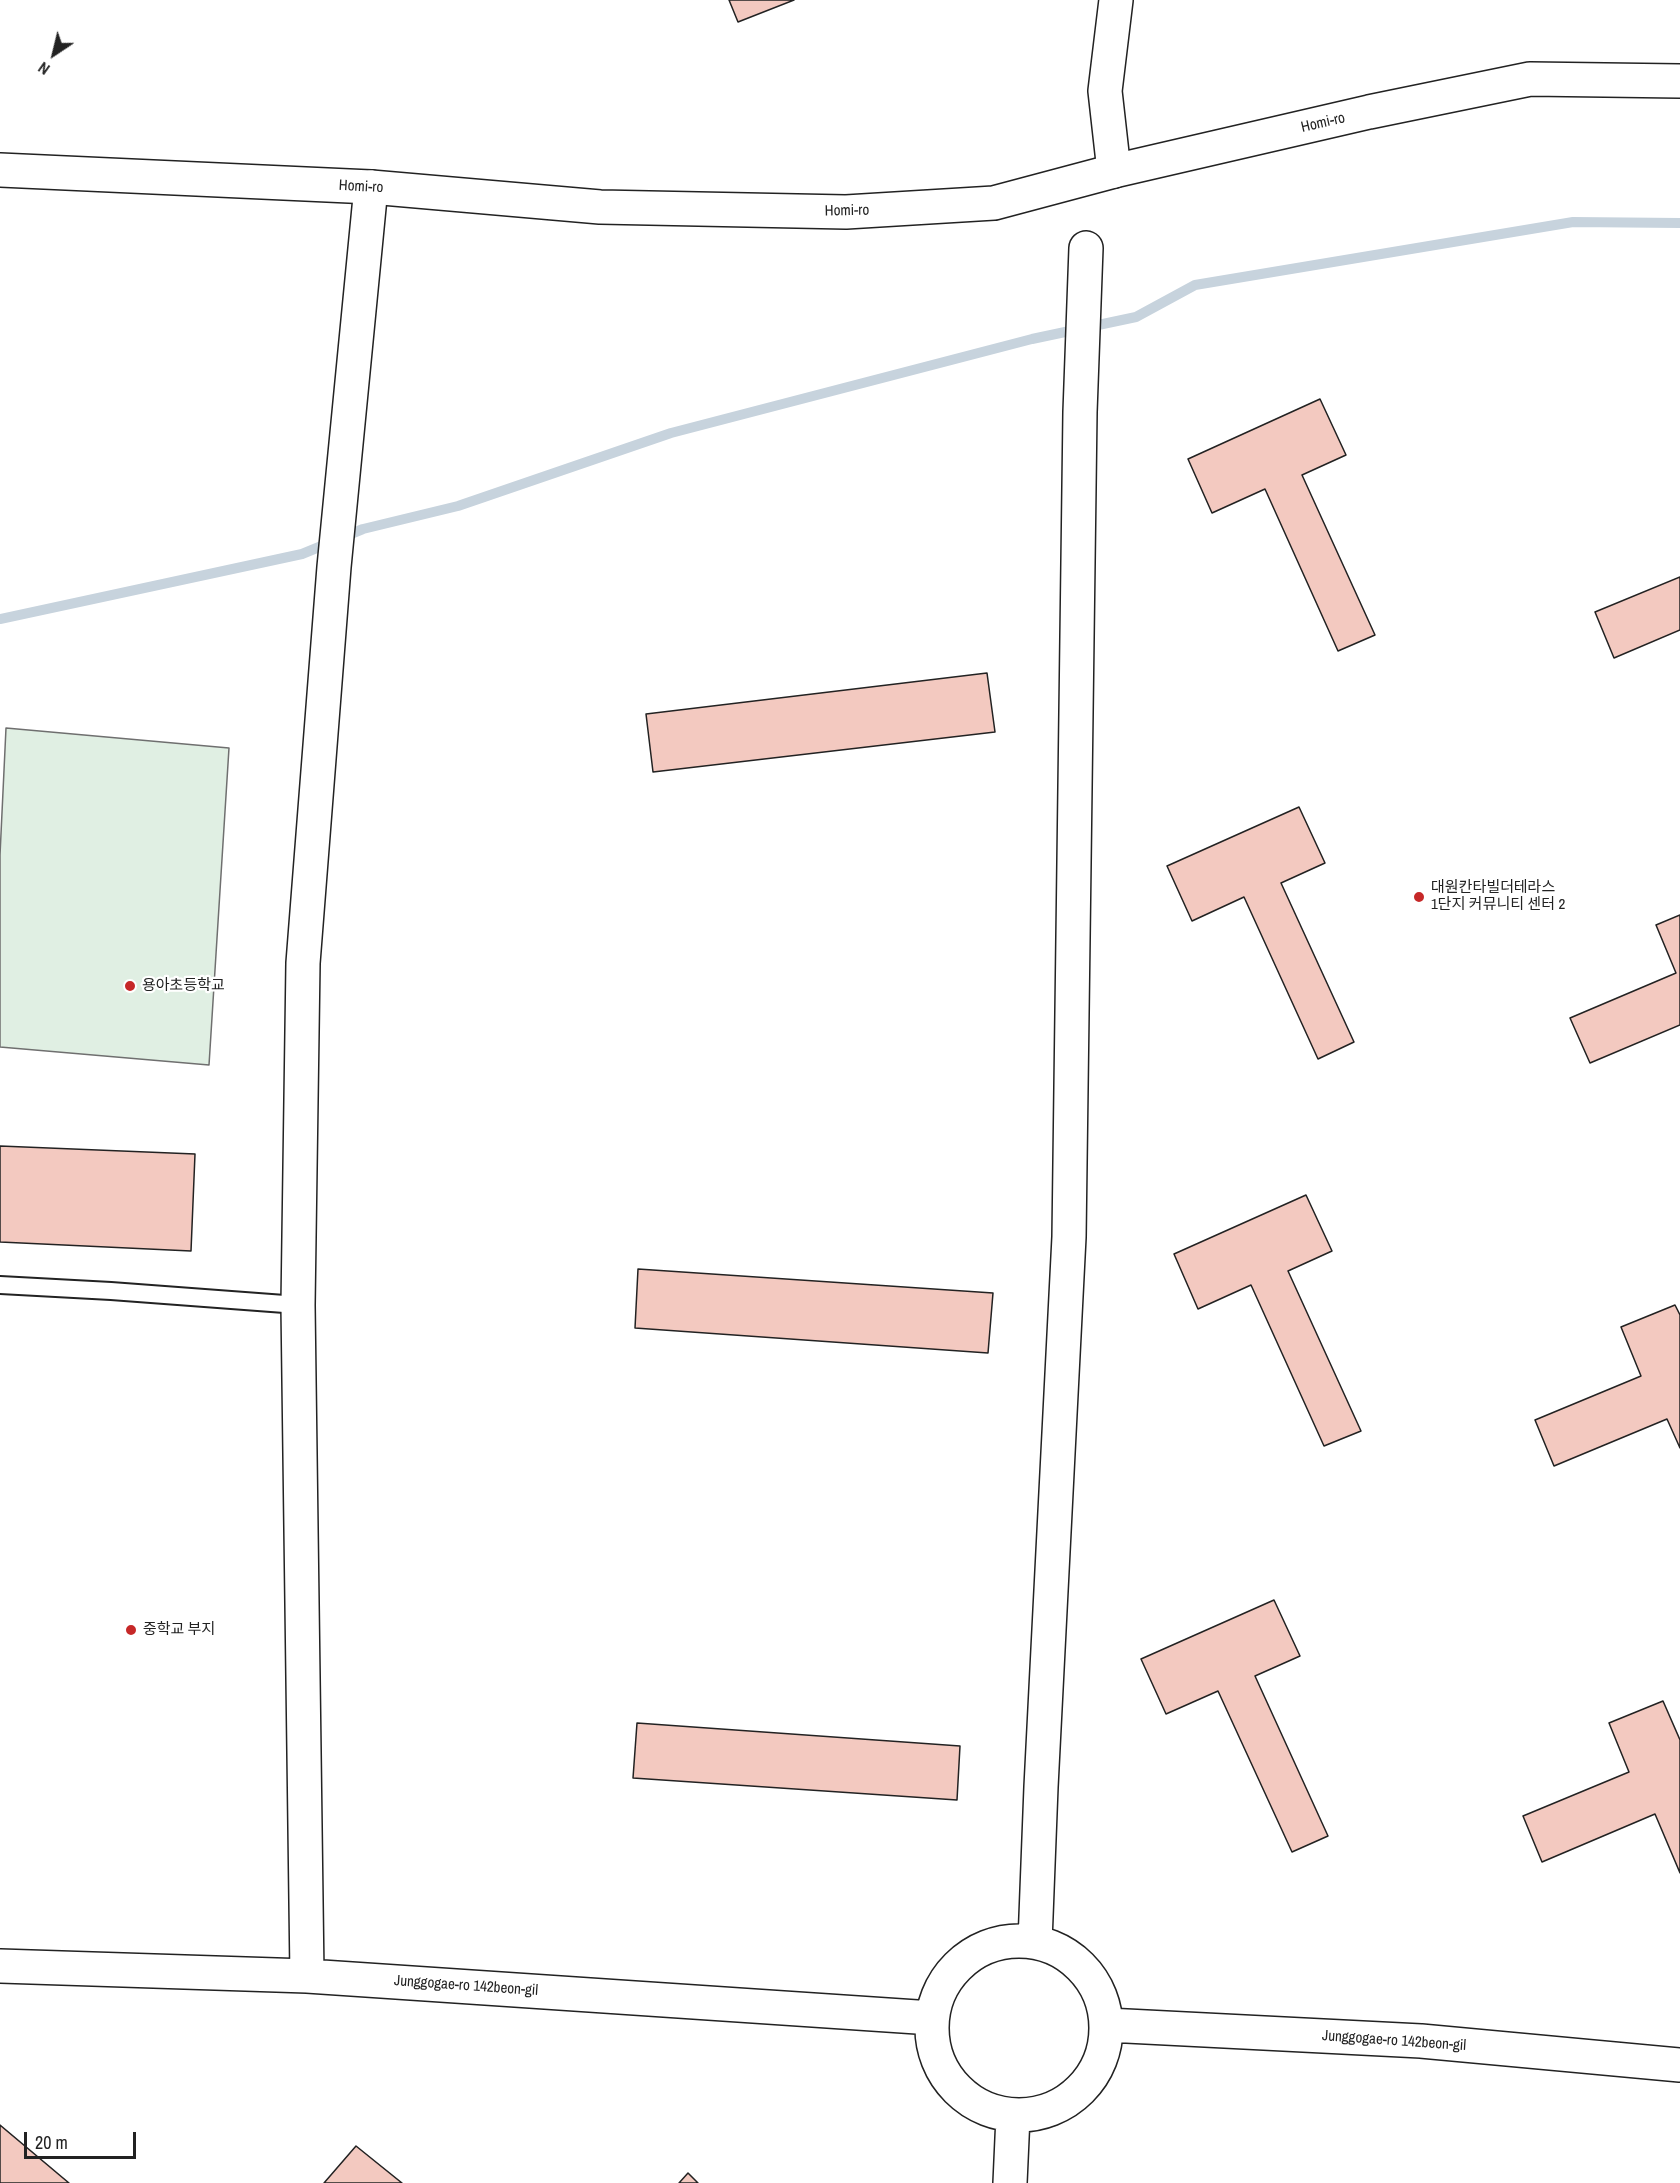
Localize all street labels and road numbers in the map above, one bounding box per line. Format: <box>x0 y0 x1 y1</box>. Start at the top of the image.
street label: Homi-ro <box>1299 109 1347 137</box>
street label: Homi-ro <box>338 177 384 197</box>
street label: Homi-ro <box>825 202 869 220</box>
street label: Junggogae-ro 142beon-gil <box>393 1972 539 2000</box>
street label: Junggogae-ro 142beon-gil <box>1321 2027 1467 2055</box>

